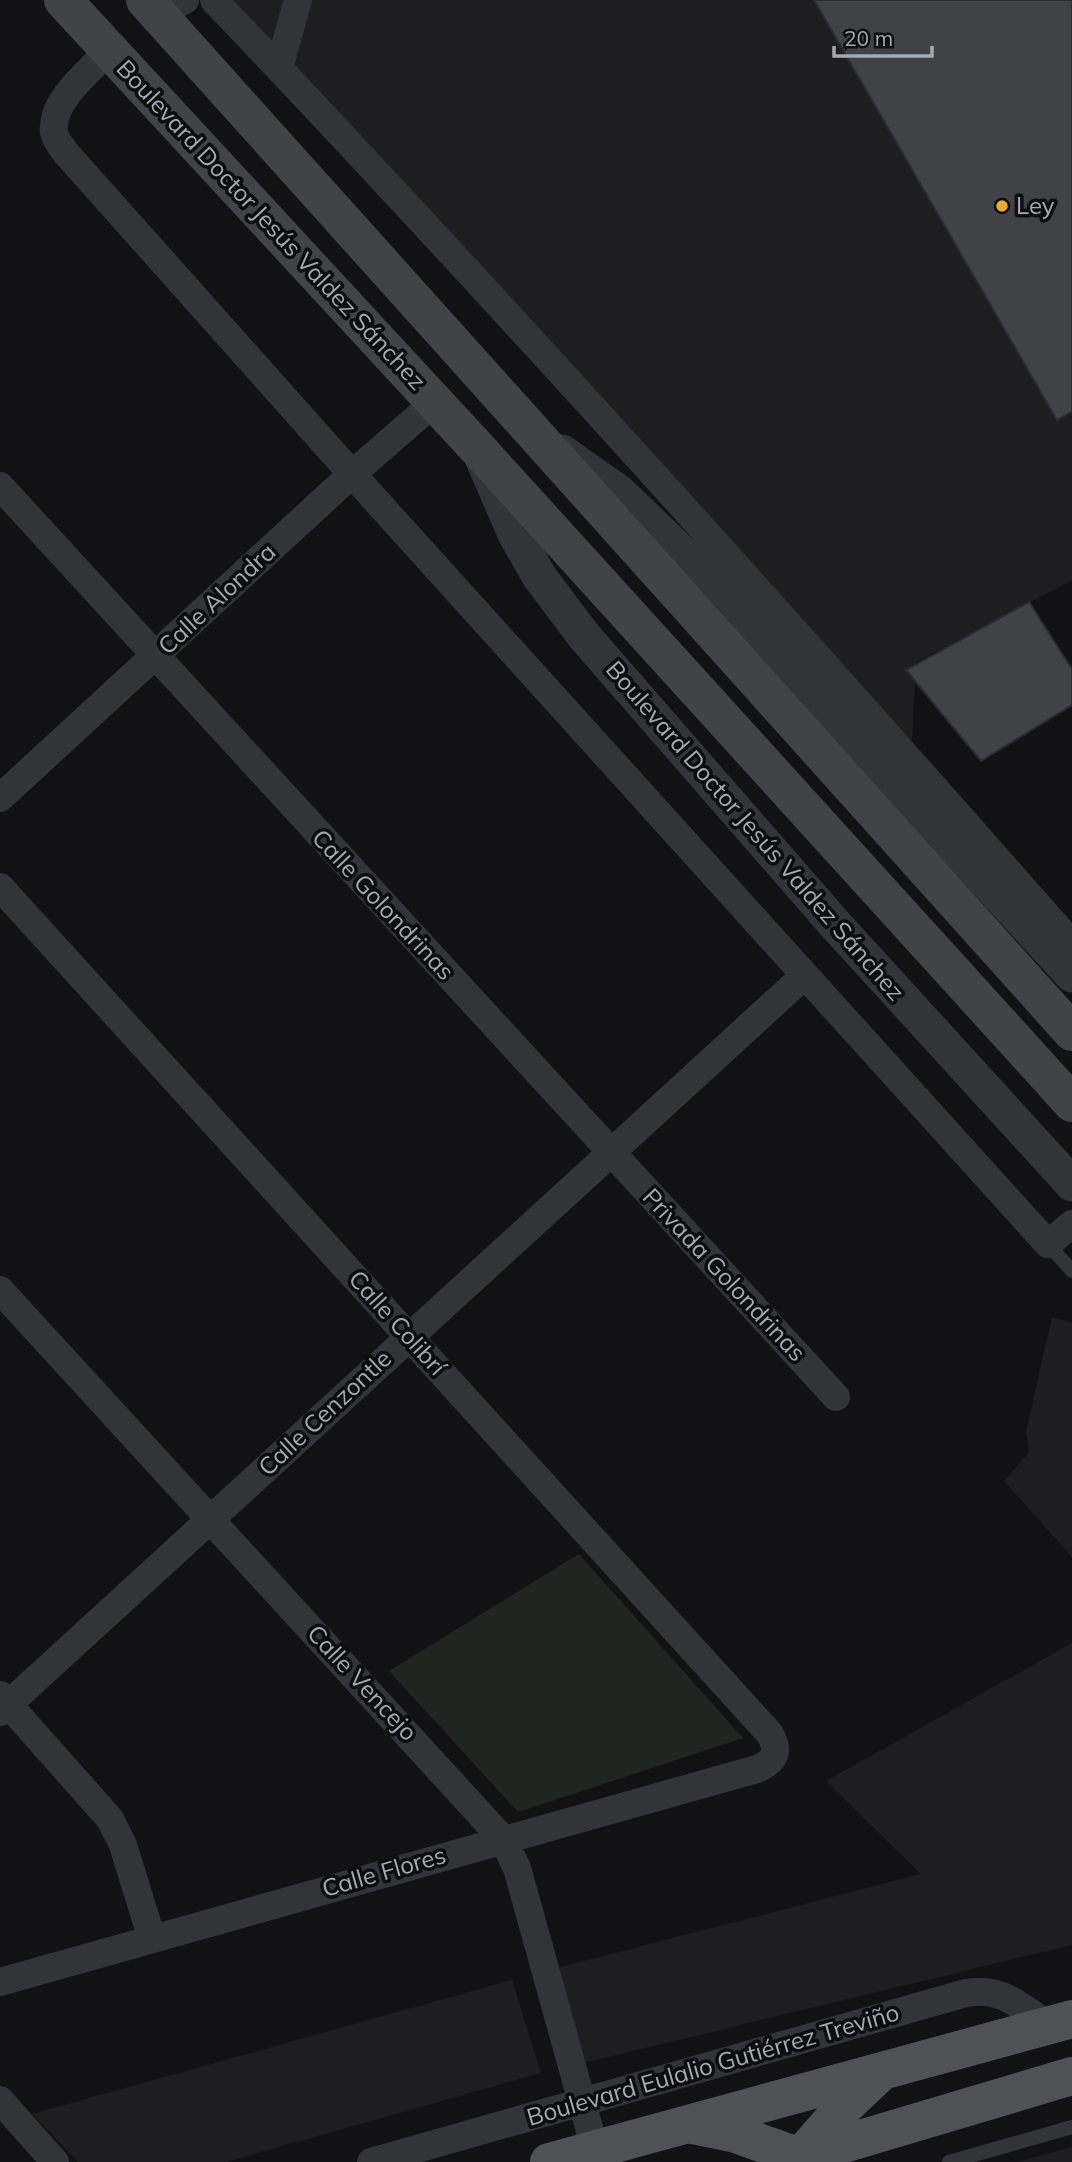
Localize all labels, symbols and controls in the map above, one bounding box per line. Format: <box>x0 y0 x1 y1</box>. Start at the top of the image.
scale bar <box>834 14 932 58</box>
text: 20 m <box>844 25 893 51</box>
street label: Boulevard Doctor Jesús Valdez Sánchez <box>111 53 433 396</box>
place label: Ley <box>1016 190 1055 220</box>
marker: Ley <box>994 198 1010 214</box>
street label: Calle Alondra <box>151 536 281 660</box>
street label: Boulevard Doctor Jesús Valdez Sánchez <box>600 654 912 1006</box>
street label: Calle Golondrinas <box>306 823 461 986</box>
street label: Privada Golondrinas <box>637 1182 813 1367</box>
street label: Calle Colibrí <box>343 1264 453 1382</box>
street label: Calle Cenzontle <box>252 1343 397 1482</box>
street label: Calle Vencejo <box>301 1618 424 1747</box>
street label: Calle Flores <box>318 1839 449 1903</box>
street label: Boulevard Eulalio Gutiérrez Treviño <box>523 1996 902 2132</box>

